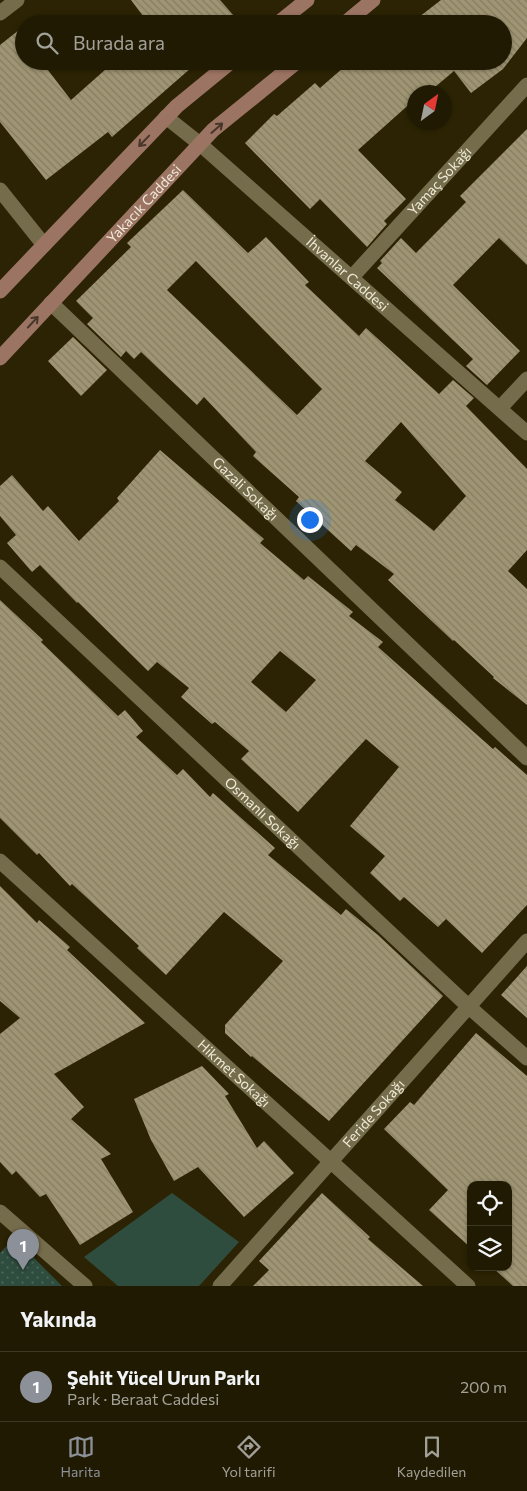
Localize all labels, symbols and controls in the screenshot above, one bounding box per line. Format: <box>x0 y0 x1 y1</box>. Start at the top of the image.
search box <box>15 15 512 70</box>
icon: search <box>33 29 61 57</box>
text: Burada ara <box>73 31 165 54</box>
north arrow <box>407 85 452 130</box>
one-way arrow <box>210 122 223 133</box>
one-way arrow <box>138 134 150 147</box>
street label: Yamaç Sokağı <box>404 143 475 218</box>
street label: Yakacık Caddesi <box>103 161 184 246</box>
street label: İhvanlar Caddesi <box>303 233 392 315</box>
one-way arrow <box>27 316 39 329</box>
street label: Gazali Sokağı <box>209 453 282 524</box>
your location <box>297 507 323 533</box>
street label: Osmanlı Sokağı <box>221 773 304 853</box>
street label: Hikmet Sokağı <box>194 1036 274 1110</box>
street label: Feride Sokağı <box>339 1076 408 1151</box>
map controls <box>467 1181 512 1271</box>
button: locate <box>467 1181 512 1226</box>
button: layers <box>467 1226 512 1271</box>
pin: 1 <box>7 1229 39 1270</box>
text: Yakında <box>20 1306 97 1331</box>
text: Şehit Yücel Urun Parkı <box>67 1366 260 1389</box>
text: 1 <box>32 1377 40 1396</box>
text: 200 m <box>460 1377 507 1396</box>
text: Park · Beraat Caddesi <box>67 1389 219 1408</box>
tab: Harita <box>61 1433 101 1480</box>
tab: Yol tarifi <box>222 1433 276 1480</box>
tab: Kaydedilen <box>397 1433 466 1480</box>

